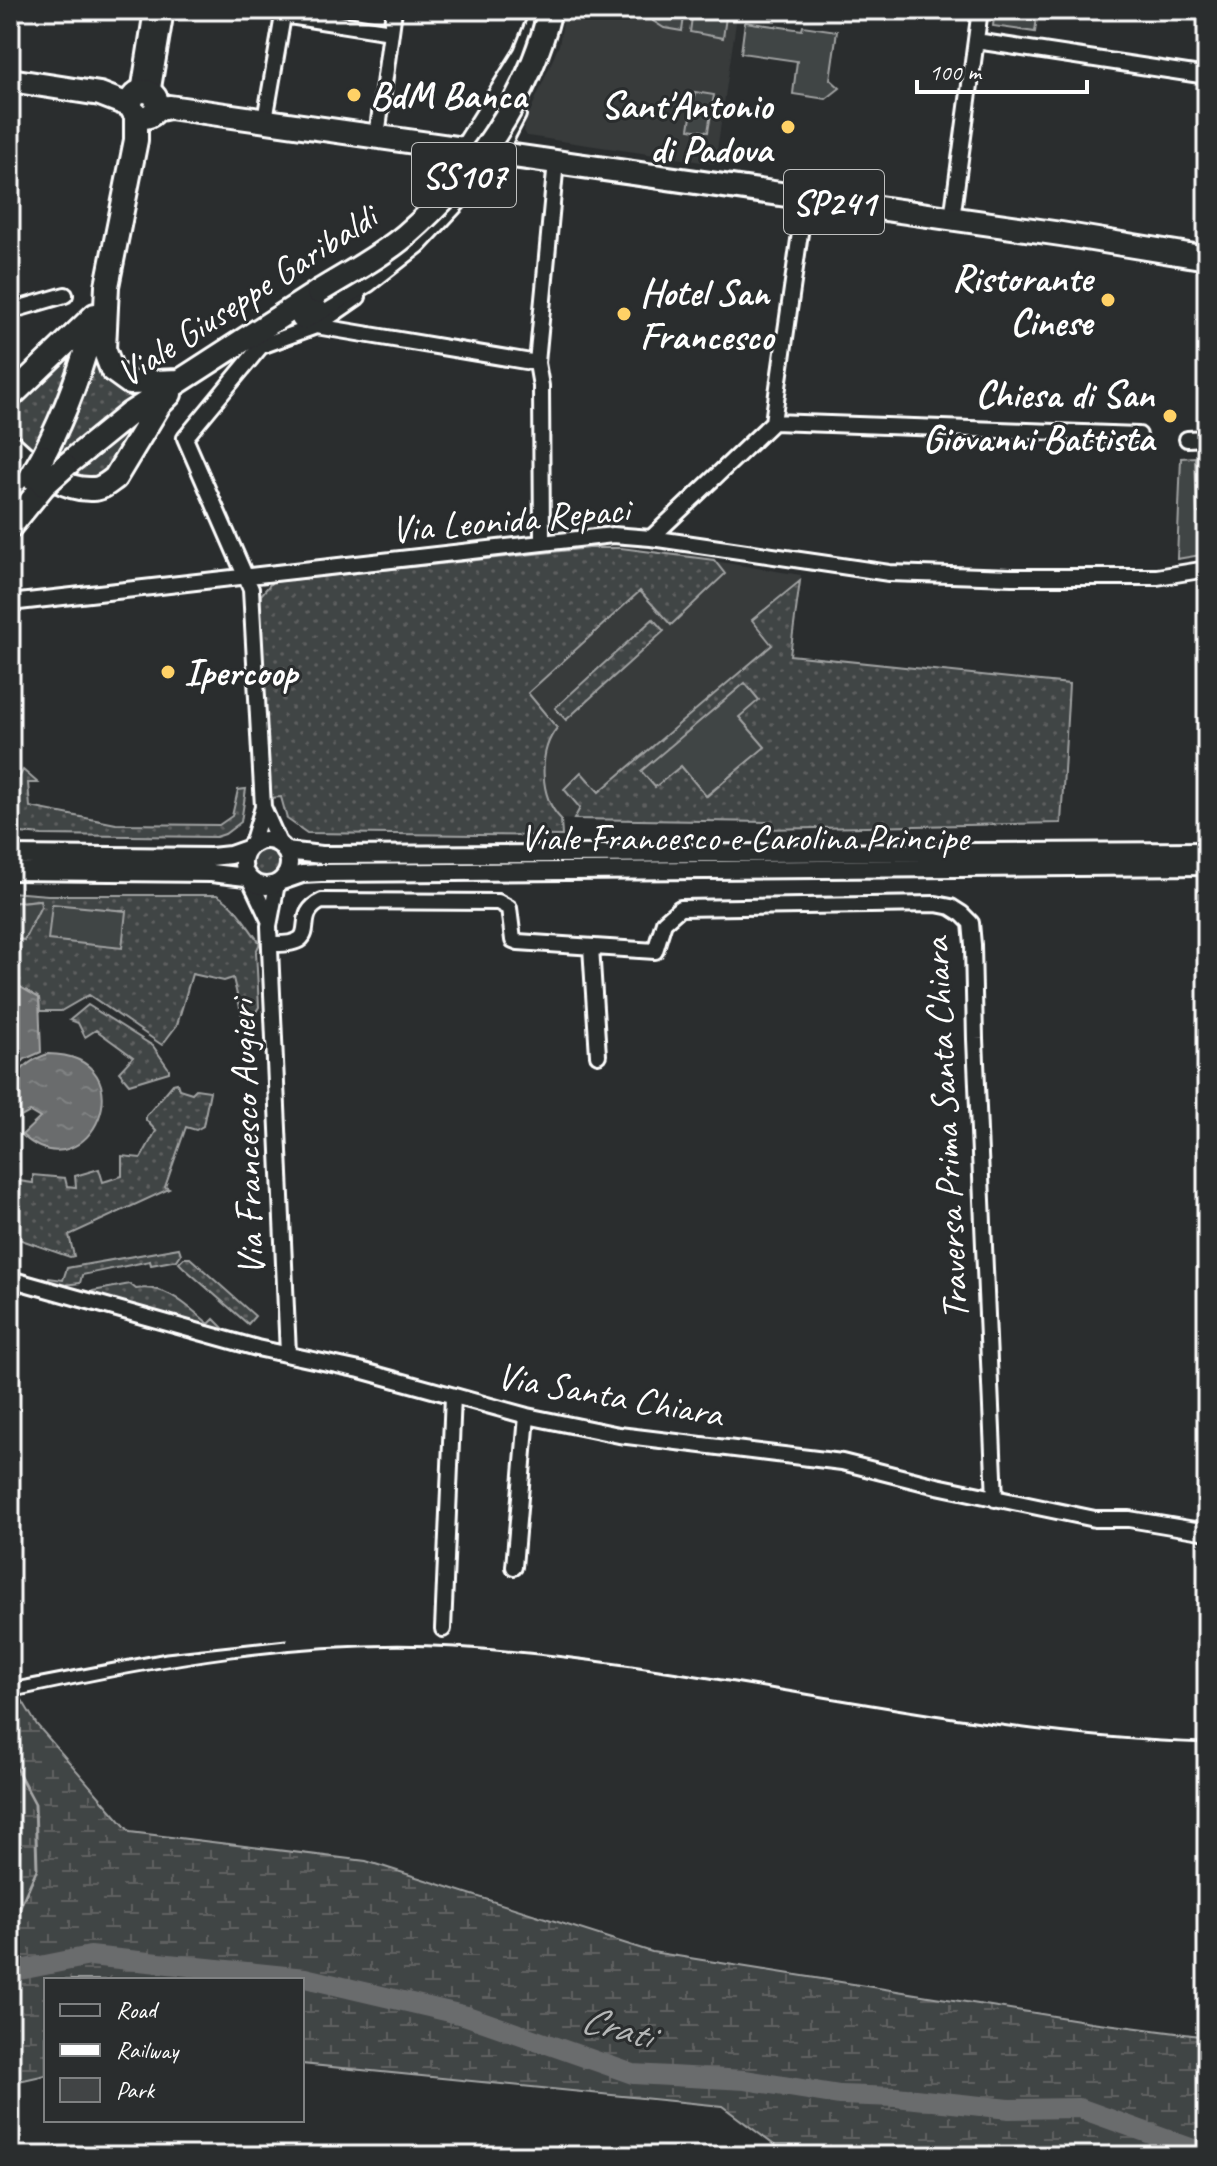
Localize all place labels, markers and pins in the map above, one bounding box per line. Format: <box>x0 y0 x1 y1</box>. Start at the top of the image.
place label: BdM Banca <box>370 72 530 119</box>
place label: Sant'Antonio di Padova <box>601 82 775 173</box>
marker: BdM Banca <box>345 86 363 104</box>
marker: Sant'Antonio di Padova <box>779 118 797 136</box>
place label: Ristorante Cinese <box>952 255 1095 346</box>
place label: Hotel San Francesco <box>640 269 775 360</box>
marker: Ristorante Cinese <box>1099 291 1117 309</box>
marker: Hotel San Francesco <box>615 305 633 323</box>
place label: Chiesa di San Giovanni Battista <box>923 371 1157 462</box>
marker: Chiesa di San Giovanni Battista <box>1161 407 1179 425</box>
place label: Ipercoop <box>184 649 300 696</box>
marker: Ipercoop <box>159 663 177 681</box>

